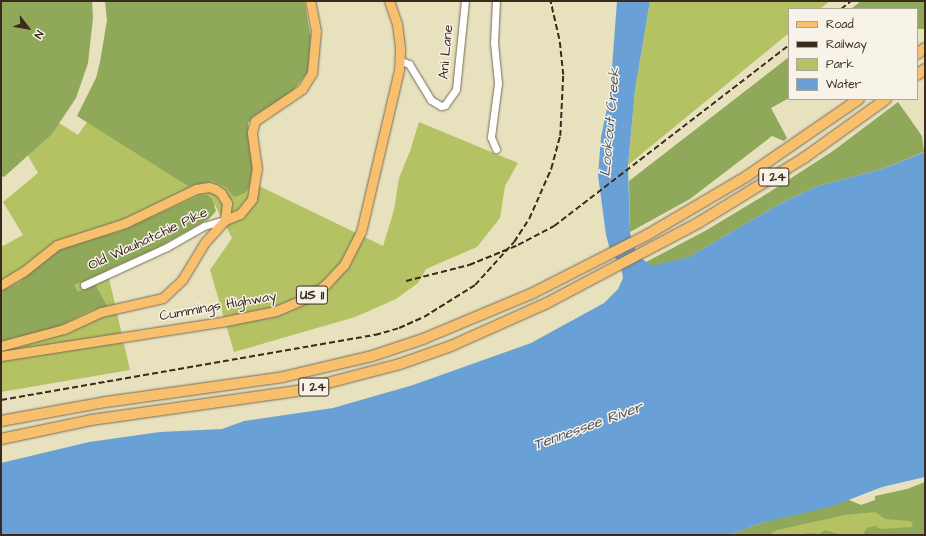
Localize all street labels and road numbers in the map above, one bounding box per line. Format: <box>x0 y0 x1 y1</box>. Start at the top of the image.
street label: Ani Lane <box>435 24 457 80</box>
road number: I 24 <box>758 166 790 188</box>
street label: Old Wauhatchie Pike <box>86 204 210 274</box>
road number: US 11 <box>295 284 329 306</box>
street label: Cummings Highway <box>158 287 278 325</box>
road number: I 24 <box>298 376 330 398</box>

